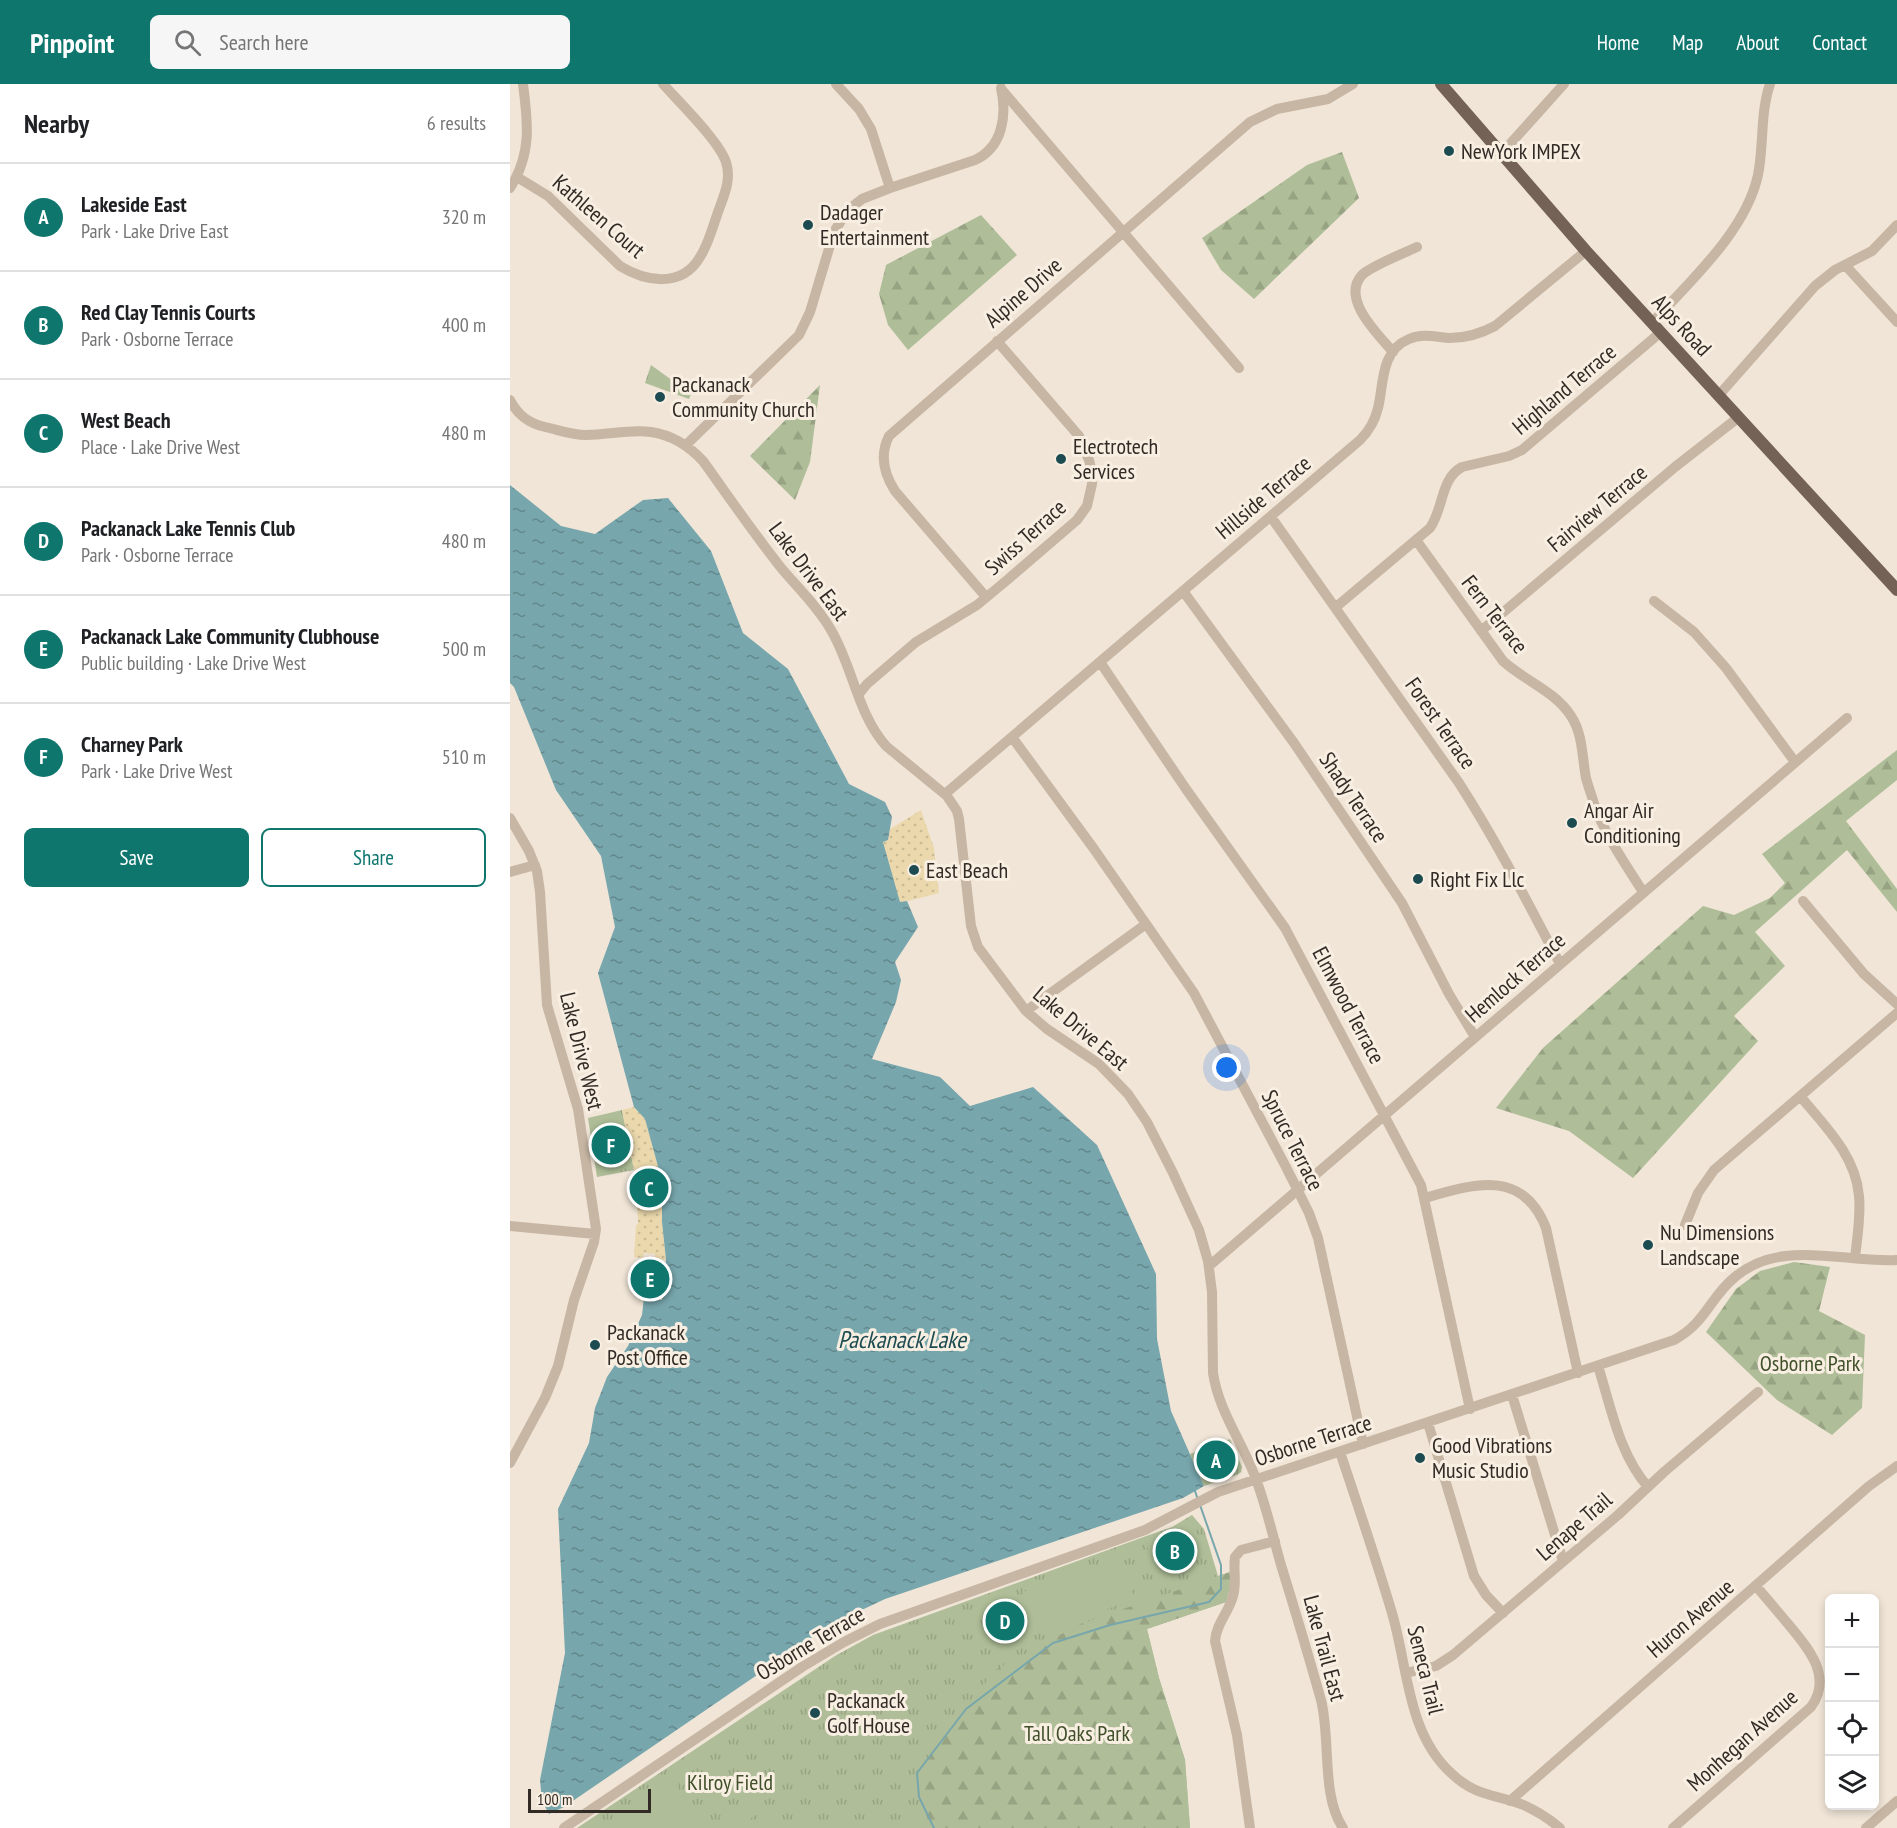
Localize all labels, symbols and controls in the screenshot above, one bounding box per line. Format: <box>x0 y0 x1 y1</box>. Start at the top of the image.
search box <box>150 15 570 69</box>
text: Pinpoint <box>30 24 114 61</box>
icon: search <box>171 26 204 59</box>
text: Search here <box>219 28 309 56</box>
text: Home <box>1597 29 1639 56</box>
text: Map <box>1672 29 1703 56</box>
text: About <box>1736 29 1779 56</box>
text: Contact <box>1812 29 1867 56</box>
text: Nearby <box>24 107 89 140</box>
text: 6 results <box>427 110 486 136</box>
place label: NewYork IMPEX <box>1461 137 1581 165</box>
marker: NewYork IMPEX <box>1442 144 1456 158</box>
street label: Kathleen Court <box>547 168 651 264</box>
text: Lakeside East <box>81 190 187 218</box>
place label: Dadager Entertainment <box>820 198 929 251</box>
text: A <box>38 204 49 230</box>
text: 320 m <box>442 204 486 230</box>
text: Park · Lake Drive East <box>81 218 228 244</box>
marker: Dadager Entertainment <box>801 218 815 232</box>
street label: Alpine Drive <box>979 251 1067 333</box>
street label: Alps Road <box>1646 288 1718 362</box>
text: Red Clay Tennis Courts <box>81 298 255 326</box>
text: B <box>39 312 48 338</box>
text: 400 m <box>442 312 486 338</box>
text: Park · Osborne Terrace <box>81 326 233 352</box>
street label: Highland Terrace <box>1506 337 1622 441</box>
place label: Packanack Community Church <box>672 370 815 423</box>
marker: Packanack Community Church <box>653 390 667 404</box>
text: West Beach <box>81 406 171 434</box>
text: C <box>39 420 48 446</box>
text: 480 m <box>442 420 486 446</box>
place label: Electrotech Services <box>1073 432 1158 485</box>
text: Place · Lake Drive West <box>81 434 240 460</box>
street label: Hillside Terrace <box>1210 449 1316 545</box>
marker: Electrotech Services <box>1054 452 1068 466</box>
street label: Fairview Terrace <box>1541 458 1653 558</box>
street label: Swiss Terrace <box>978 493 1072 581</box>
text: Packanack Lake Tennis Club <box>81 514 295 542</box>
street label: Lake Drive East <box>763 516 855 626</box>
text: D <box>38 528 49 554</box>
text: 480 m <box>442 528 486 554</box>
text: Park · Osborne Terrace <box>81 542 233 568</box>
street label: Fern Terrace <box>1456 569 1534 659</box>
text: Packanack Lake Community Clubhouse <box>81 622 379 650</box>
text: E <box>39 636 48 662</box>
text: 500 m <box>442 636 486 662</box>
text: Public building · Lake Drive West <box>81 650 306 676</box>
street label: Forest Terrace <box>1399 672 1483 774</box>
text: Charney Park <box>81 730 183 758</box>
text: F <box>39 744 48 770</box>
text: 510 m <box>442 744 486 770</box>
street label: Shady Terrace <box>1314 746 1394 848</box>
text: Park · Lake Drive West <box>81 758 233 784</box>
place label: Angar Air Conditioning <box>1584 796 1681 849</box>
marker: Angar Air Conditioning <box>1565 816 1579 830</box>
button: Save <box>24 828 249 887</box>
button: Share <box>261 828 486 887</box>
place label: East Beach <box>926 856 1008 884</box>
marker: East Beach <box>907 863 921 877</box>
place label: Right Fix Llc <box>1430 865 1525 893</box>
marker: Right Fix Llc <box>1411 872 1425 886</box>
street label: Hemlock Terrace <box>1459 926 1571 1028</box>
street label: Elmwood Terrace <box>1307 942 1391 1068</box>
street label: Lake Drive East <box>1028 980 1134 1076</box>
street label: Lake Drive West <box>554 989 610 1113</box>
your location <box>1212 1053 1241 1082</box>
street label: Spruce Terrace <box>1256 1085 1330 1195</box>
pin: F <box>592 1122 630 1168</box>
pin: C <box>630 1166 668 1210</box>
place label: Nu Dimensions Landscape <box>1660 1218 1774 1271</box>
marker: Nu Dimensions Landscape <box>1641 1238 1655 1252</box>
pin: E <box>630 1256 670 1302</box>
place label: Packanack Post Office <box>607 1318 688 1371</box>
water label: Packanack Lake <box>838 1324 968 1355</box>
marker: Packanack Post Office <box>588 1338 602 1352</box>
park label: Osborne Park <box>1760 1349 1861 1377</box>
street label: Osborne Terrace <box>1251 1408 1375 1472</box>
place label: Good Vibrations Music Studio <box>1432 1431 1552 1484</box>
pin: A <box>1196 1438 1236 1482</box>
marker: Good Vibrations Music Studio <box>1413 1451 1427 1465</box>
street label: Lenape Trail <box>1530 1485 1618 1566</box>
pin: B <box>1156 1528 1194 1574</box>
street label: Huron Avenue <box>1641 1573 1739 1663</box>
street label: Lake Trail East <box>1297 1592 1353 1704</box>
map controls <box>1825 1594 1879 1810</box>
button: + <box>1825 1594 1879 1648</box>
pin: D <box>986 1598 1024 1644</box>
street label: Osborne Terrace <box>751 1600 869 1686</box>
street label: Seneca Trail <box>1401 1623 1451 1718</box>
button: − <box>1825 1648 1879 1702</box>
street label: Monhegan Avenue <box>1681 1683 1803 1797</box>
place label: Packanack Golf House <box>827 1686 910 1739</box>
button: locate <box>1825 1702 1879 1756</box>
marker: Packanack Golf House <box>808 1706 822 1720</box>
park label: Tall Oaks Park <box>1024 1719 1130 1747</box>
button: layers <box>1825 1756 1879 1810</box>
park label: Kilroy Field <box>687 1768 773 1796</box>
scale bar <box>528 1786 651 1814</box>
text: 100 m <box>537 1789 572 1809</box>

